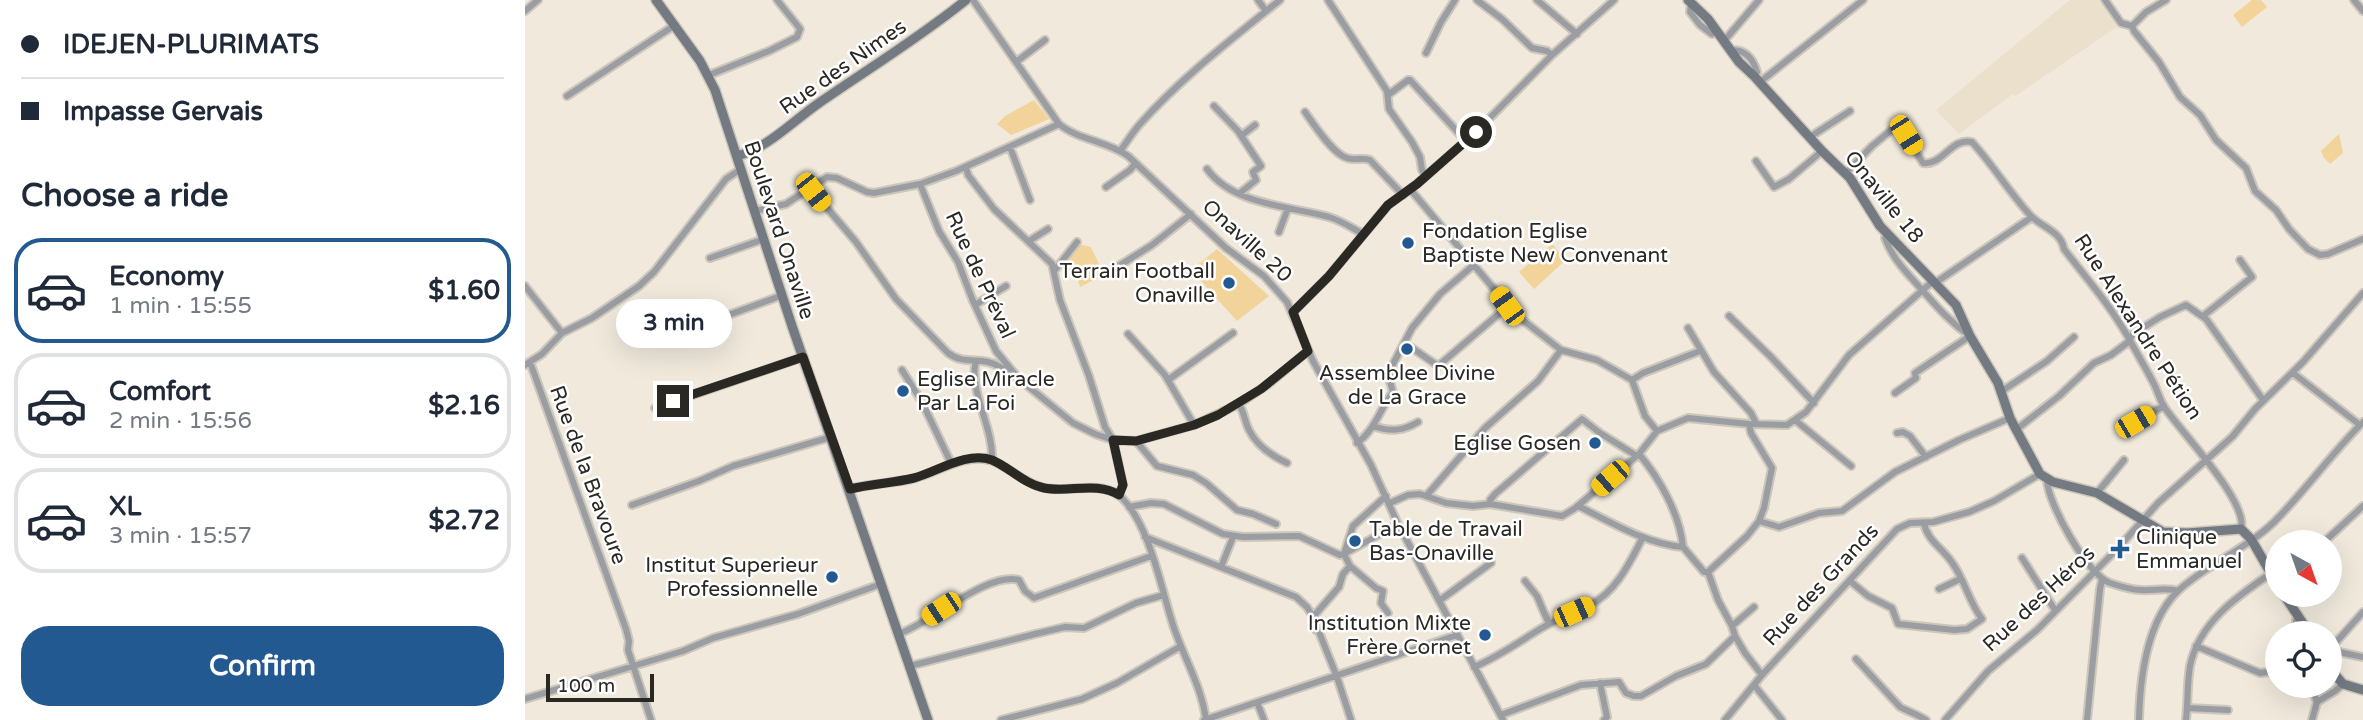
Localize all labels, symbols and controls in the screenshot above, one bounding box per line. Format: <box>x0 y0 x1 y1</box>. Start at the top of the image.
street label: Rue des Nimes <box>775 14 911 120</box>
text: IDEJEN-PLURIMATS <box>63 29 319 60</box>
text: Impasse Gervais <box>63 96 263 127</box>
car <box>1886 112 1927 158</box>
route start <box>1460 116 1492 148</box>
street label: Boulevard Onaville <box>738 138 820 323</box>
street label: Onaville 18 <box>1839 146 1929 248</box>
car <box>792 169 835 215</box>
text: Choose a ride <box>21 177 228 215</box>
street label: Onaville 20 <box>1197 194 1297 288</box>
street label: Rue de Préval <box>940 208 1020 342</box>
place label: Fondation Eglise Baptiste New Convenant <box>1422 219 1668 268</box>
street label: Rue Alexandre Pétion <box>2069 229 2207 425</box>
marker: Fondation Eglise Baptiste New Convenant <box>1400 235 1416 251</box>
icon: car <box>25 259 88 322</box>
place label: Terrain Football Onaville <box>1059 259 1215 308</box>
text: Economy <box>109 261 224 292</box>
text: $1.60 <box>428 275 500 306</box>
marker: Terrain Football Onaville <box>1221 275 1237 291</box>
car <box>1487 283 1528 329</box>
text: 1 min · 15:55 <box>109 292 252 320</box>
callout: 3 min <box>615 300 731 348</box>
text: 3 min <box>643 309 705 337</box>
marker: Assemblee Divine de La Grace <box>1399 341 1415 357</box>
place label: Assemblee Divine de La Grace <box>1319 361 1495 410</box>
place label: Eglise Miracle Par La Foi <box>917 367 1055 416</box>
icon: car <box>25 374 88 437</box>
text: Comfort <box>109 376 211 407</box>
street label: Rue de la Bravoure <box>544 382 632 568</box>
marker: Eglise Miracle Par La Foi <box>895 383 911 399</box>
route end <box>657 385 689 417</box>
text: $2.16 <box>428 390 500 421</box>
car <box>2112 402 2159 442</box>
text: 2 min · 15:56 <box>109 407 252 435</box>
place label: Eglise Gosen <box>1453 431 1581 456</box>
marker: Eglise Gosen <box>1587 435 1603 451</box>
car <box>1588 456 1633 500</box>
icon: car <box>25 489 88 552</box>
text: XL <box>109 491 141 522</box>
text: $2.72 <box>428 505 500 536</box>
place label: Table de Travail Bas-Onaville <box>1369 517 1523 566</box>
street label: Rue des Grands <box>1758 519 1884 651</box>
text: 3 min · 15:57 <box>109 522 252 550</box>
place label: Clinique Emmanuel <box>2136 525 2242 574</box>
north arrow <box>2265 530 2341 607</box>
map controls <box>2265 530 2342 698</box>
marker: Table de Travail Bas-Onaville <box>1347 533 1363 549</box>
marker: Clinique Emmanuel <box>2110 539 2130 559</box>
street label: Rue des Héros <box>1978 541 2100 657</box>
place label: Institut Superieur Professionnelle <box>645 553 818 602</box>
marker: Institut Superieur Professionnelle <box>824 569 840 585</box>
car <box>918 589 965 629</box>
car <box>1551 594 1598 630</box>
place label: Institution Mixte Frère Cornet <box>1308 611 1471 660</box>
button: locate <box>2265 621 2342 698</box>
button: Confirm <box>21 626 504 706</box>
marker: Institution Mixte Frère Cornet <box>1477 627 1493 643</box>
scale bar <box>546 671 655 703</box>
text: 100 m <box>557 675 615 697</box>

